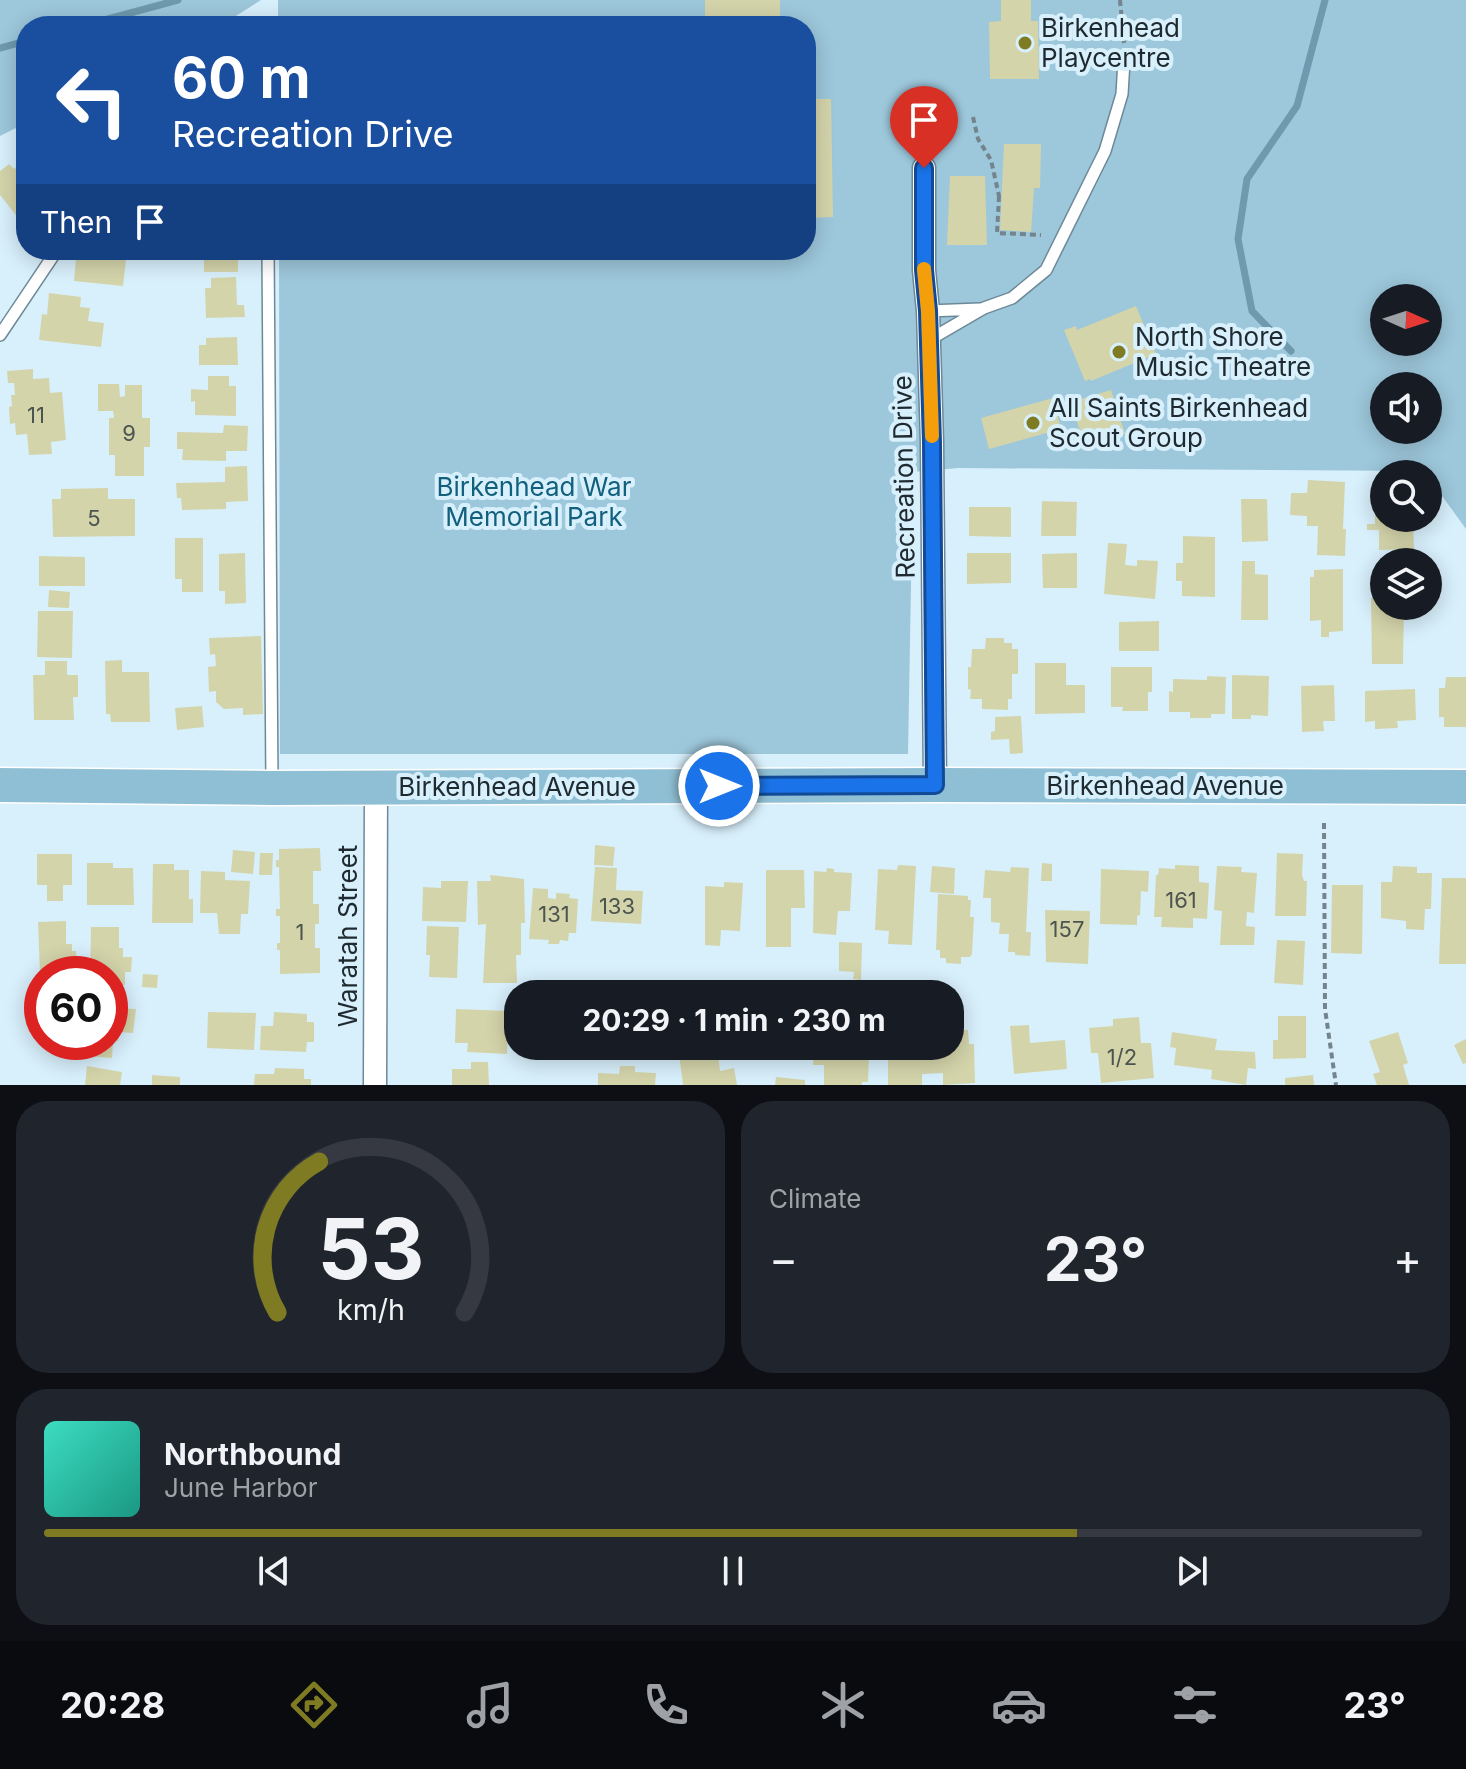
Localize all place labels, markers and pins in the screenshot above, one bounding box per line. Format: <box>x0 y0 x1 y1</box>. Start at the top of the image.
place label: Birkenhead Playcentre <box>1041 12 1180 73</box>
marker: Birkenhead Playcentre <box>1016 34 1034 52</box>
pin <box>890 86 958 168</box>
place label: North Shore Music Theatre <box>1135 321 1311 382</box>
marker: North Shore Music Theatre <box>1110 343 1128 361</box>
place label: All Saints Birkenhead Scout Group <box>1049 392 1308 453</box>
marker: All Saints Birkenhead Scout Group <box>1024 414 1042 432</box>

